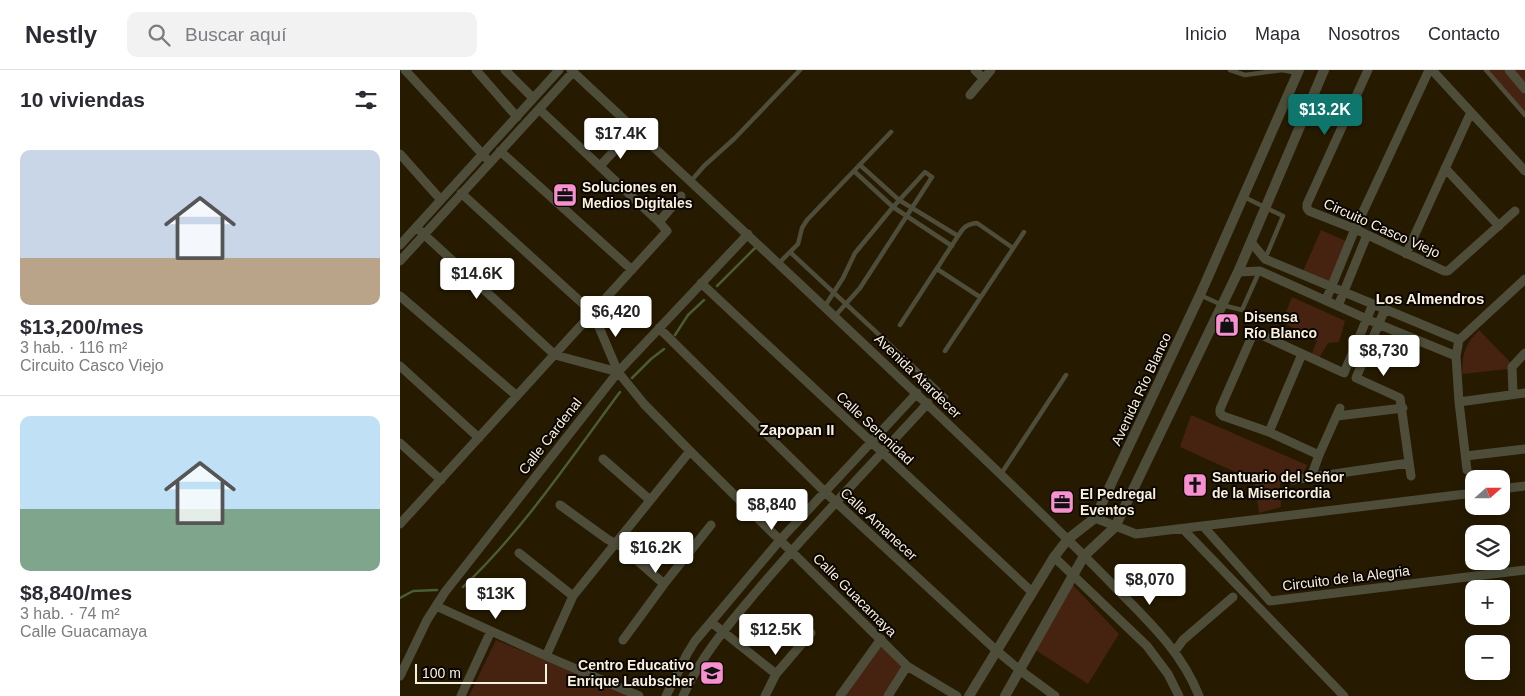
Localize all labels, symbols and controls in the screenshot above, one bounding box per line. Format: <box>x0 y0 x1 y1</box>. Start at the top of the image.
search box <box>127 12 477 57</box>
text: Nestly <box>25 21 97 48</box>
icon: search <box>145 21 173 49</box>
text: Buscar aquí <box>185 24 286 45</box>
text: Inicio <box>1185 24 1227 44</box>
text: Mapa <box>1255 24 1300 44</box>
text: Nosotros <box>1328 24 1400 44</box>
text: Contacto <box>1428 24 1500 44</box>
icon: filters <box>352 86 380 114</box>
text: 10 viviendas <box>20 88 145 111</box>
pin: $13.2K <box>1284 93 1366 136</box>
text: $13.2K <box>1299 101 1351 118</box>
pin: $17.4K <box>580 118 662 160</box>
text: $17.4K <box>595 125 647 142</box>
place label: Soluciones en Medios Digitales <box>582 179 693 211</box>
office icon: Soluciones en Medios Digitales <box>552 182 578 208</box>
icon: home <box>155 183 245 273</box>
street label: Circuito Casco Viejo <box>1321 195 1443 261</box>
pin: $14.6K <box>436 258 518 300</box>
text: $14.6K <box>451 265 503 282</box>
district label: Los Almendros <box>1376 290 1484 307</box>
pin: $6,420 <box>575 296 657 338</box>
text: $6,420 <box>592 303 640 320</box>
place label: Disensa Río Blanco <box>1244 309 1317 341</box>
shop icon: Disensa Río Blanco <box>1214 312 1240 338</box>
text: $13,200/mes <box>20 315 144 338</box>
street label: Avenida Río Blanco <box>1108 330 1174 448</box>
street label: Avenida Atardecer <box>871 331 965 422</box>
pin: $8,730 <box>1343 334 1425 377</box>
text: 3 hab. · 116 m² <box>20 339 127 356</box>
text: $8,730 <box>1360 342 1408 359</box>
text: Circuito Casco Viejo <box>20 357 164 374</box>
street label: Calle Serenidad <box>833 388 917 468</box>
street label: Calle Cardenal <box>515 395 585 477</box>
district label: Zapopan II <box>760 421 835 438</box>
icon: home <box>155 448 245 538</box>
place label: Santuario del Señor de la Misericordia <box>1212 469 1345 501</box>
north arrow <box>1465 470 1510 515</box>
map controls <box>1465 470 1510 680</box>
church icon: Santuario del Señor de la Misericordia <box>1182 472 1208 498</box>
street label: Calle Amanecer <box>837 484 921 564</box>
place label: El Pedregal Eventos <box>1080 486 1156 518</box>
pin: $8,840 <box>731 488 813 531</box>
office icon: El Pedregal Eventos <box>1049 489 1075 515</box>
text: $8,840 <box>748 496 796 513</box>
button: layers <box>1465 525 1510 570</box>
pin: $16.2K <box>615 532 697 574</box>
text: $16.2K <box>630 539 682 556</box>
street label: Calle Guacamaya <box>810 550 900 640</box>
street label: Circuito de la Alegria <box>1281 562 1411 594</box>
pin: $8,070 <box>1109 564 1191 606</box>
text: $8,070 <box>1126 571 1174 588</box>
pin: $13K <box>466 578 526 620</box>
button: + <box>1465 580 1510 625</box>
text: $8,840/mes <box>20 581 132 604</box>
text: $13K <box>477 585 515 602</box>
text: 3 hab. · 74 m² <box>20 605 120 622</box>
pin: $12.5K <box>735 614 817 656</box>
text: $12.5K <box>750 621 802 638</box>
text: Calle Guacamaya <box>20 623 147 640</box>
button: − <box>1465 635 1510 680</box>
place label: Centro Educativo Enrique Laubscher <box>567 657 695 689</box>
school or university icon: Centro Educativo Enrique Laubscher <box>699 660 725 686</box>
scale bar <box>415 661 548 684</box>
text: 100 m <box>422 665 461 681</box>

